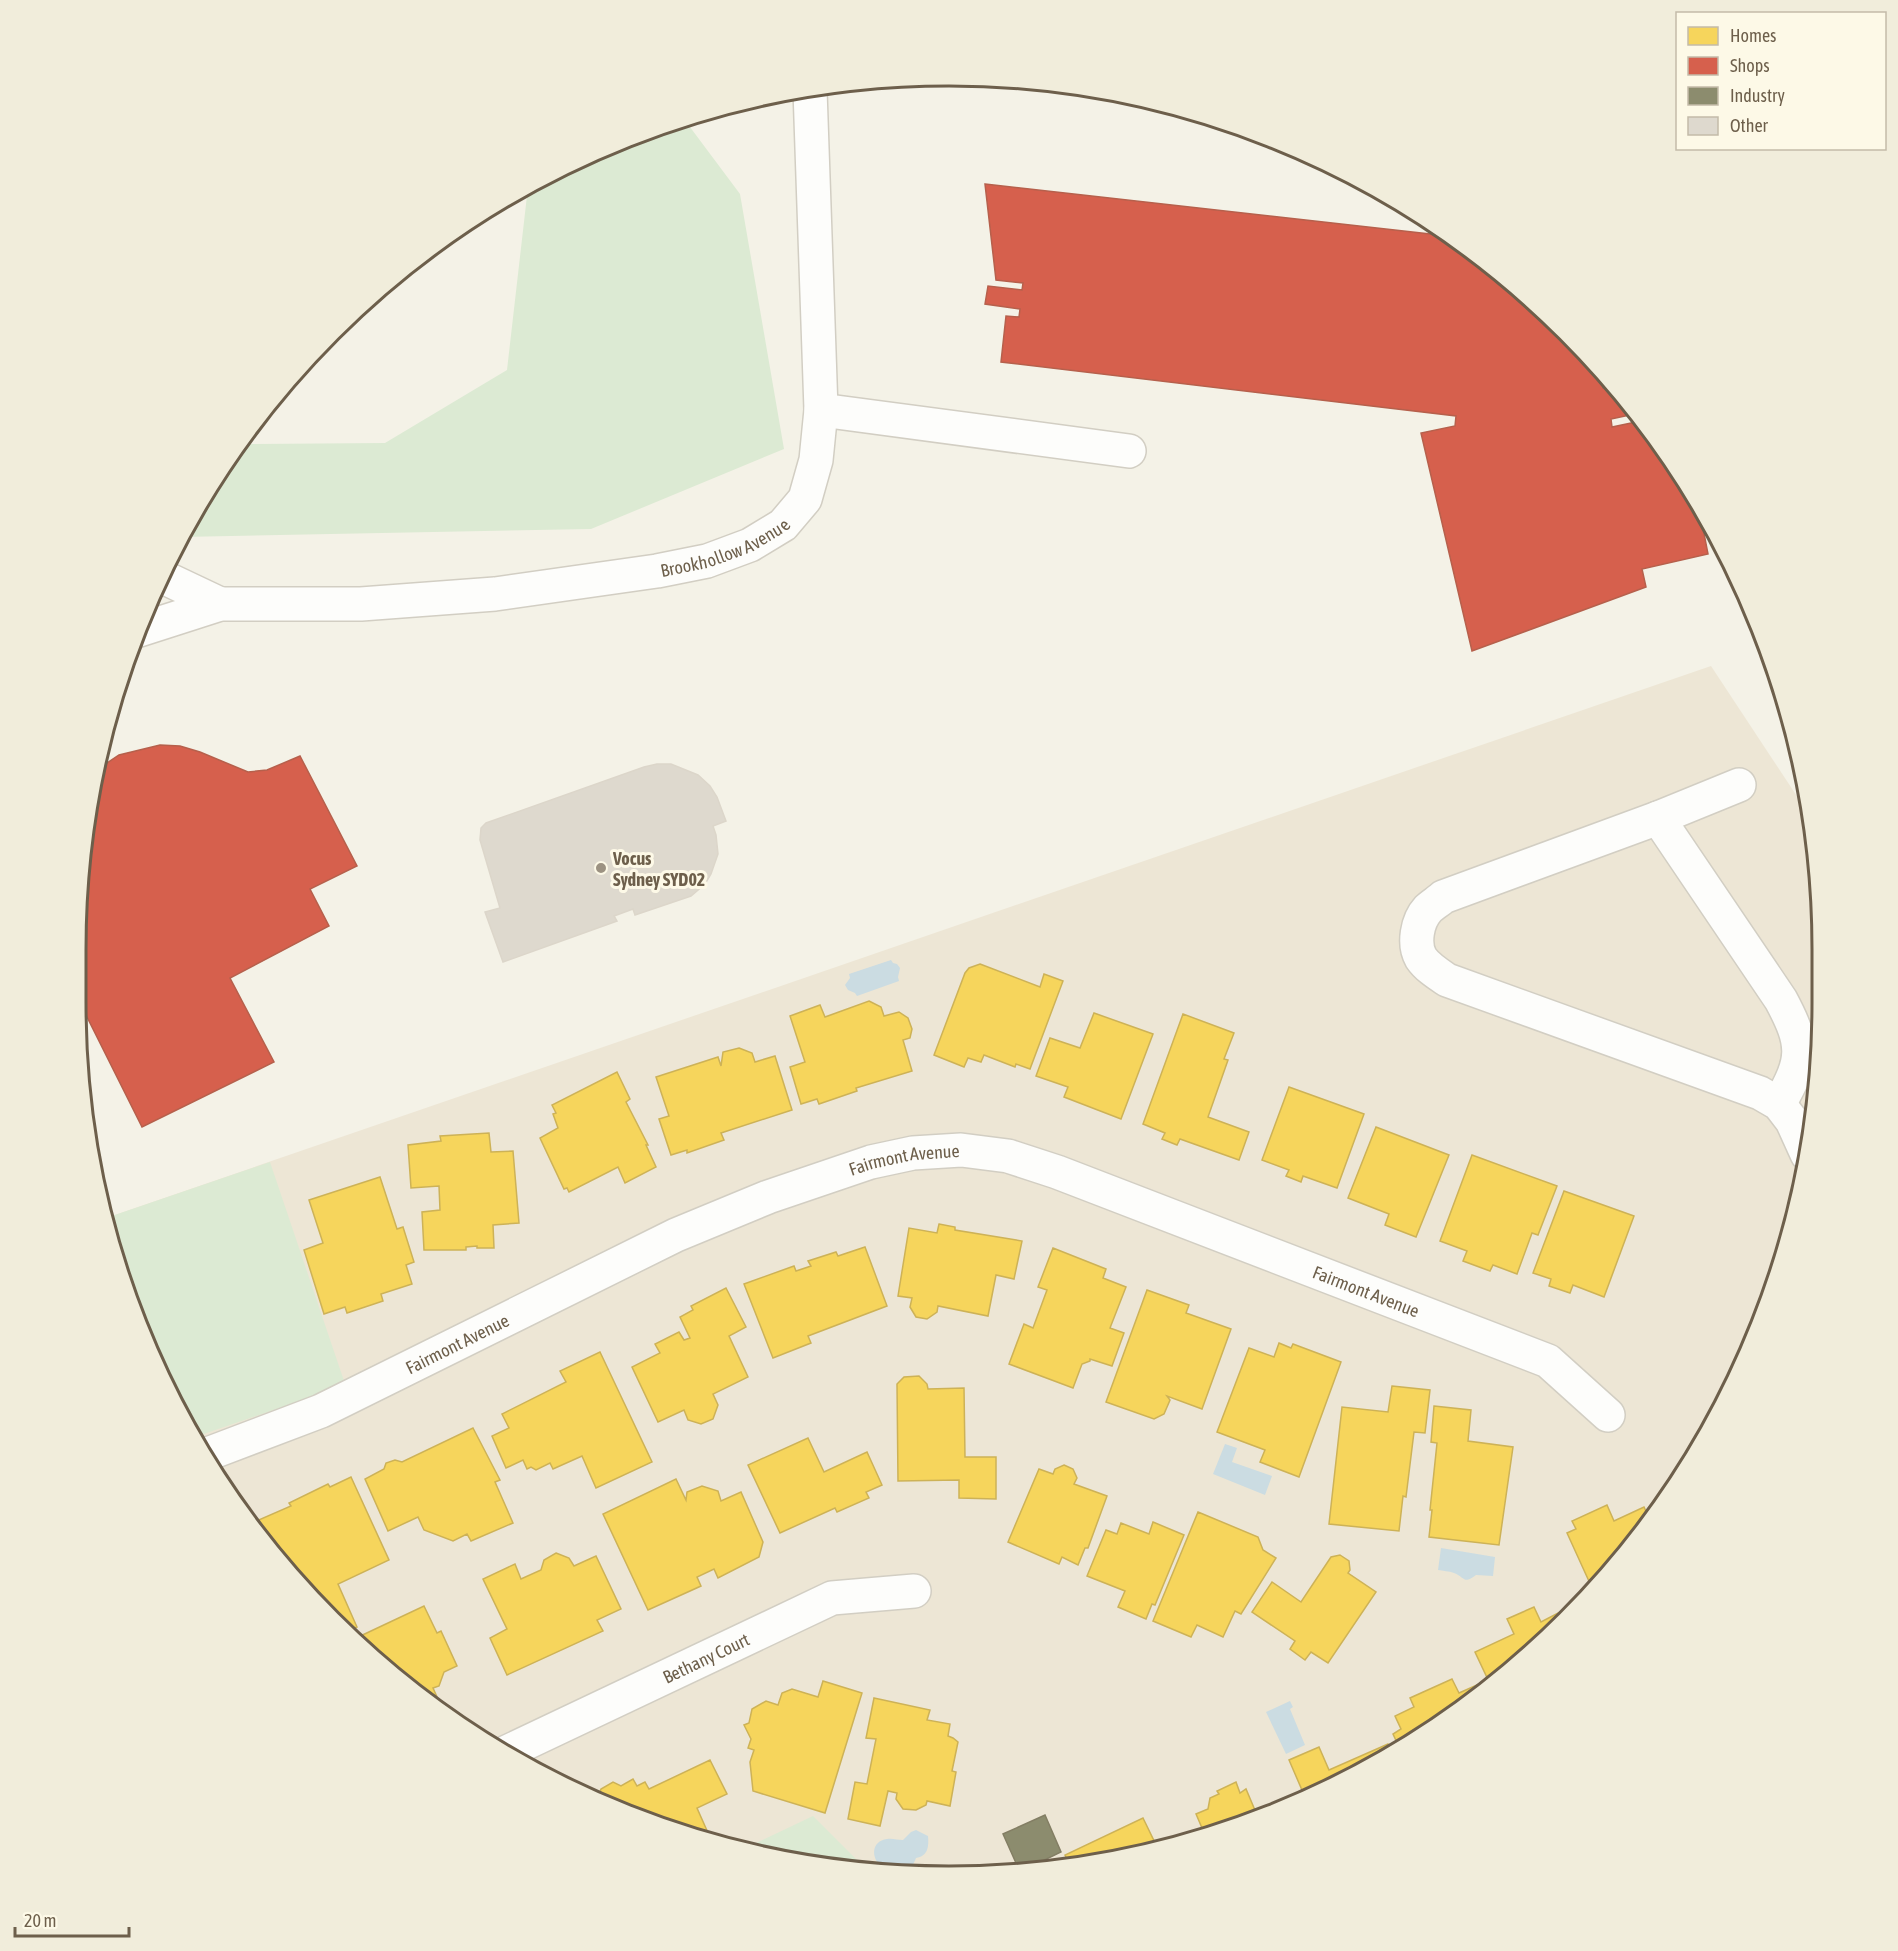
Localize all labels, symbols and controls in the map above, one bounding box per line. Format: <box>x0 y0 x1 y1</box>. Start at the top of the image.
legend <box>1676 12 1886 150</box>
text: Homes <box>1730 25 1776 46</box>
text: Shops <box>1730 55 1770 76</box>
text: Industry <box>1730 85 1785 106</box>
text: Other <box>1730 115 1769 136</box>
street label: Brookhollow Avenue <box>658 515 794 581</box>
place label: Vocus Sydney SYD02 <box>612 848 705 890</box>
marker: Vocus Sydney SYD02 <box>594 861 608 875</box>
street label: Fairmont Avenue <box>846 1140 960 1179</box>
street label: Fairmont Avenue <box>1310 1261 1423 1321</box>
street label: Fairmont Avenue <box>402 1309 512 1378</box>
street label: Bethany Court <box>659 1628 752 1687</box>
scale bar <box>15 1900 129 1938</box>
text: 20 m <box>24 1910 56 1931</box>

